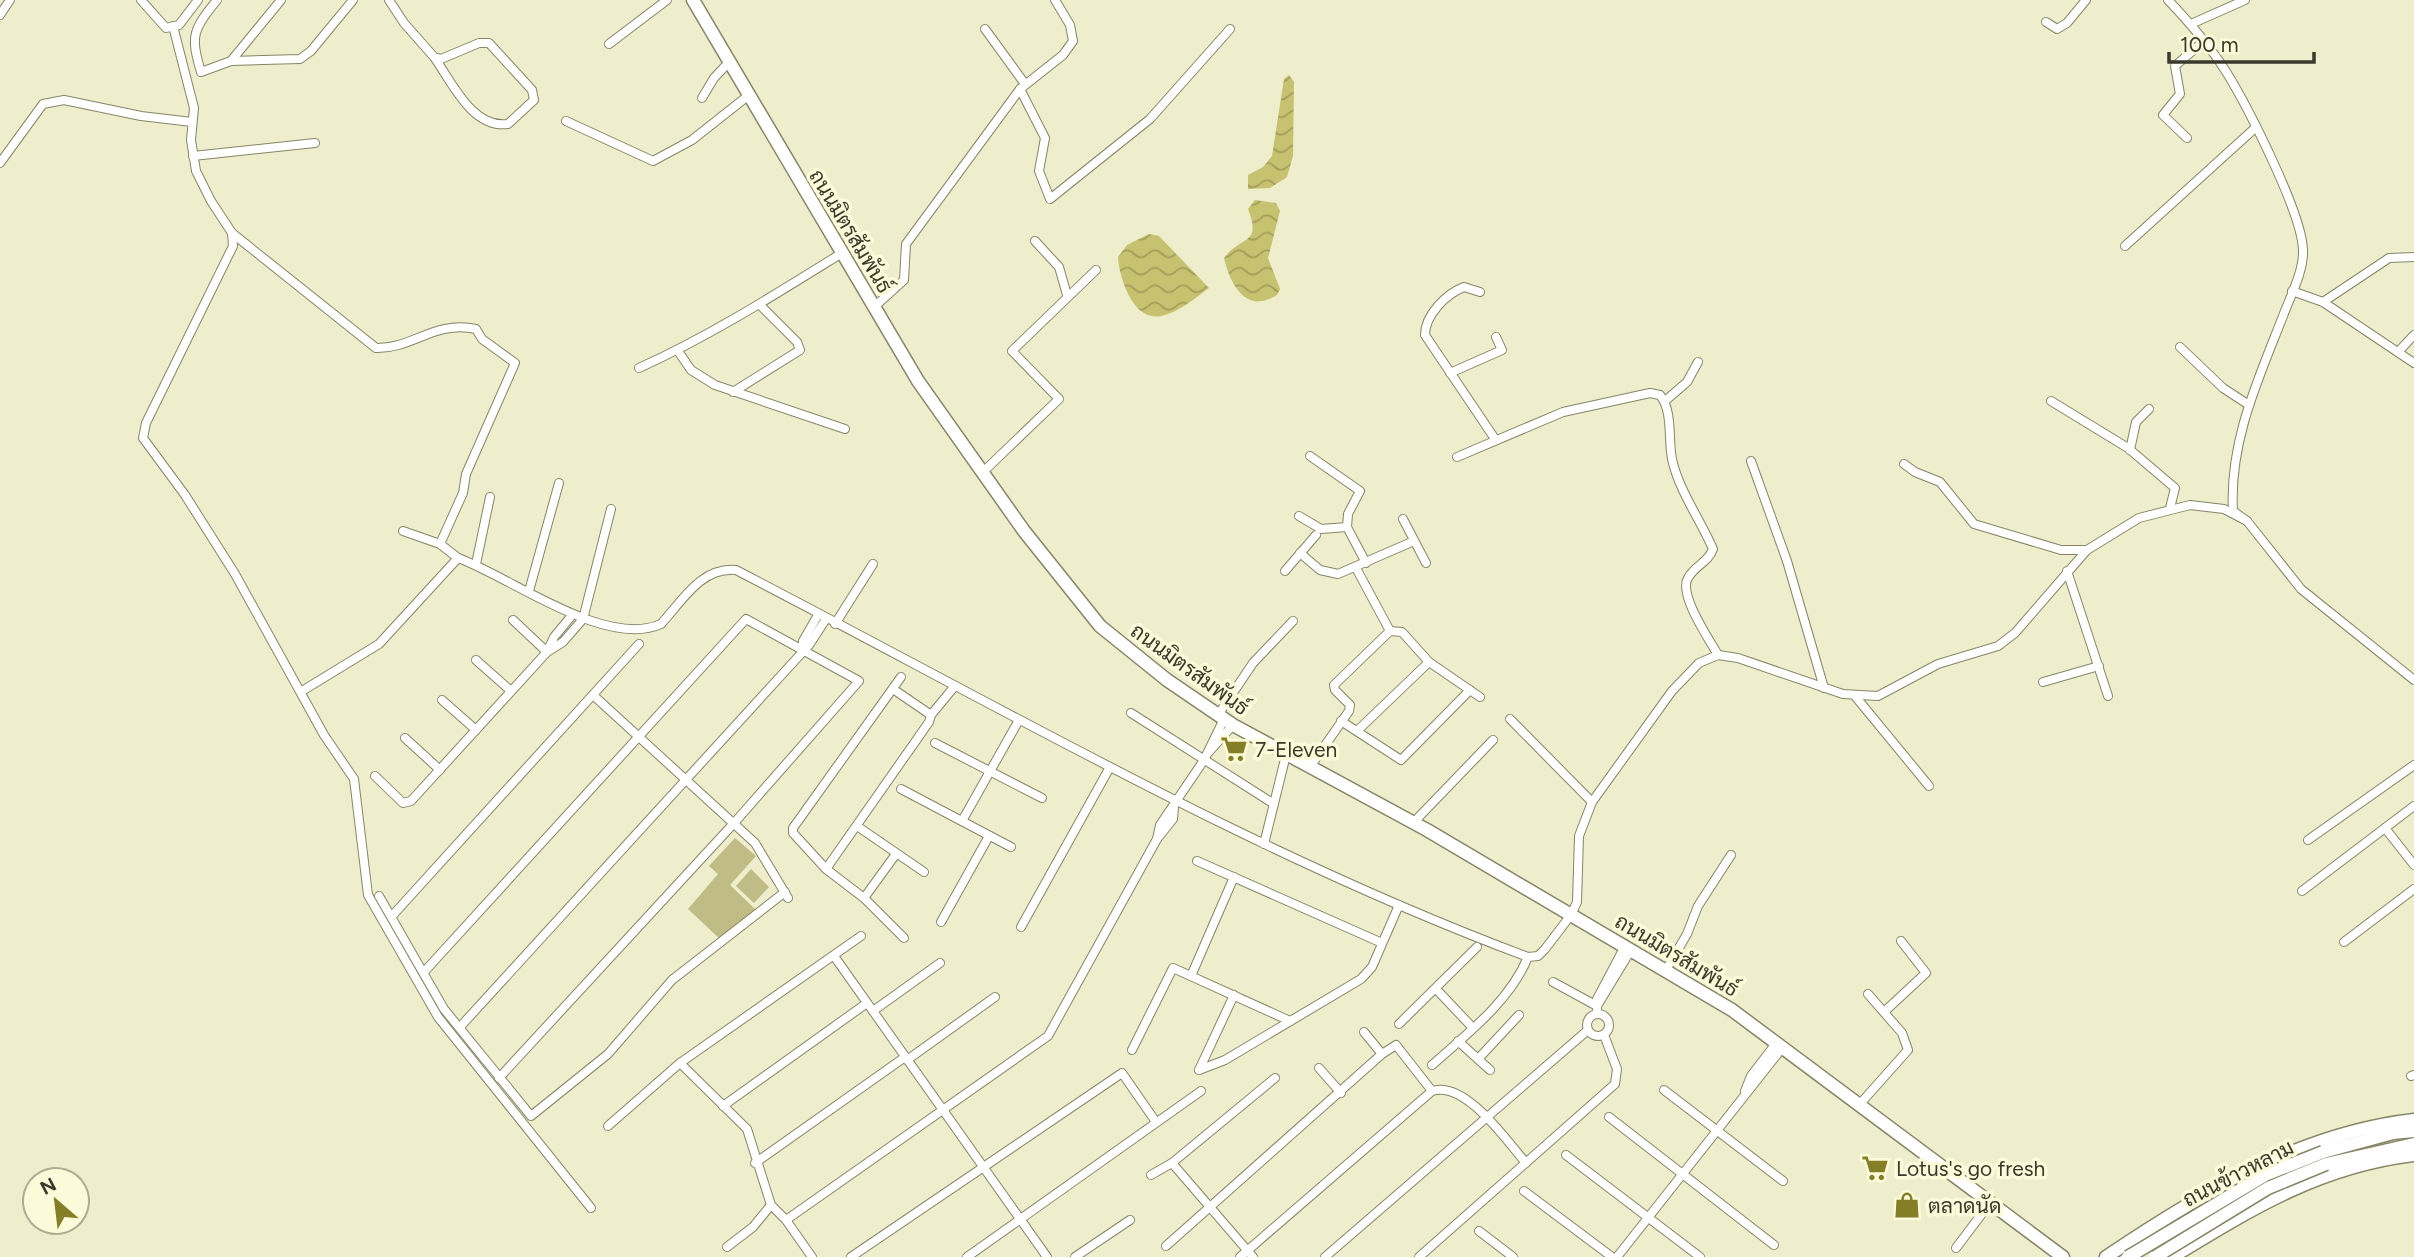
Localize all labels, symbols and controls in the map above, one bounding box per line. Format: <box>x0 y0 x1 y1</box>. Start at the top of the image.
scale bar <box>2169 21 2314 65</box>
text: 100 m <box>2180 32 2239 57</box>
street label: ถนนมิตรสัมพันธ์ <box>804 164 899 297</box>
street label: ถนนมิตรสัมพันธ์ <box>1126 617 1254 720</box>
supermarket icon: 7-Eleven <box>1219 734 1249 764</box>
place label: 7-Eleven <box>1255 737 1337 762</box>
street label: ถนนมิตรสัมพันธ์ <box>1611 907 1744 1002</box>
street label: ถนนข้าวหลาม <box>2178 1134 2298 1212</box>
supermarket icon: Lotus's go fresh <box>1860 1153 1890 1183</box>
place label: Lotus's go fresh <box>1896 1156 2045 1181</box>
north arrow <box>21 1166 91 1236</box>
text: N <box>36 1173 60 1200</box>
shop icon: ตลาดนัด <box>1892 1190 1922 1220</box>
place label: ตลาดนัด <box>1928 1193 2001 1218</box>

